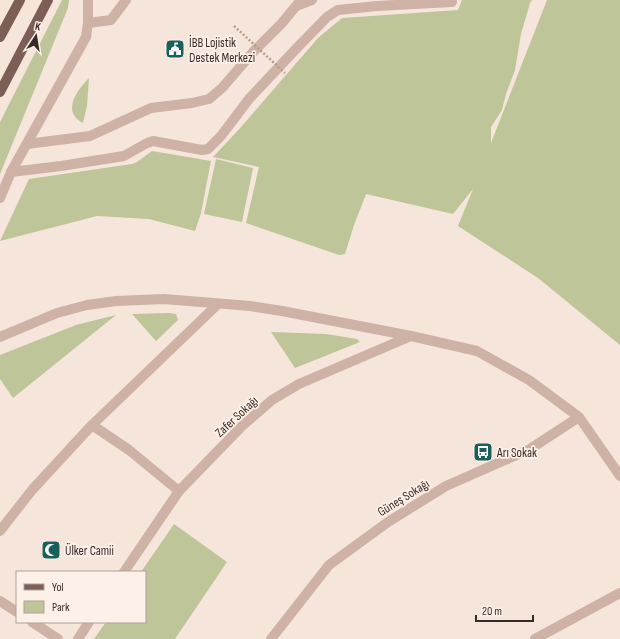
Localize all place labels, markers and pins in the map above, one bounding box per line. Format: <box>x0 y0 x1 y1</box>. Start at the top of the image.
place label: İBB Lojistik Destek Merkezi <box>189 34 255 66</box>
public building icon: İBB Lojistik Destek Merkezi <box>164 38 186 60</box>
bus stop icon: Arı Sokak <box>472 441 494 463</box>
place label: Arı Sokak <box>496 445 537 461</box>
mosque icon: Ülker Camii <box>40 539 62 561</box>
place label: Ülker Camii <box>65 542 114 559</box>

